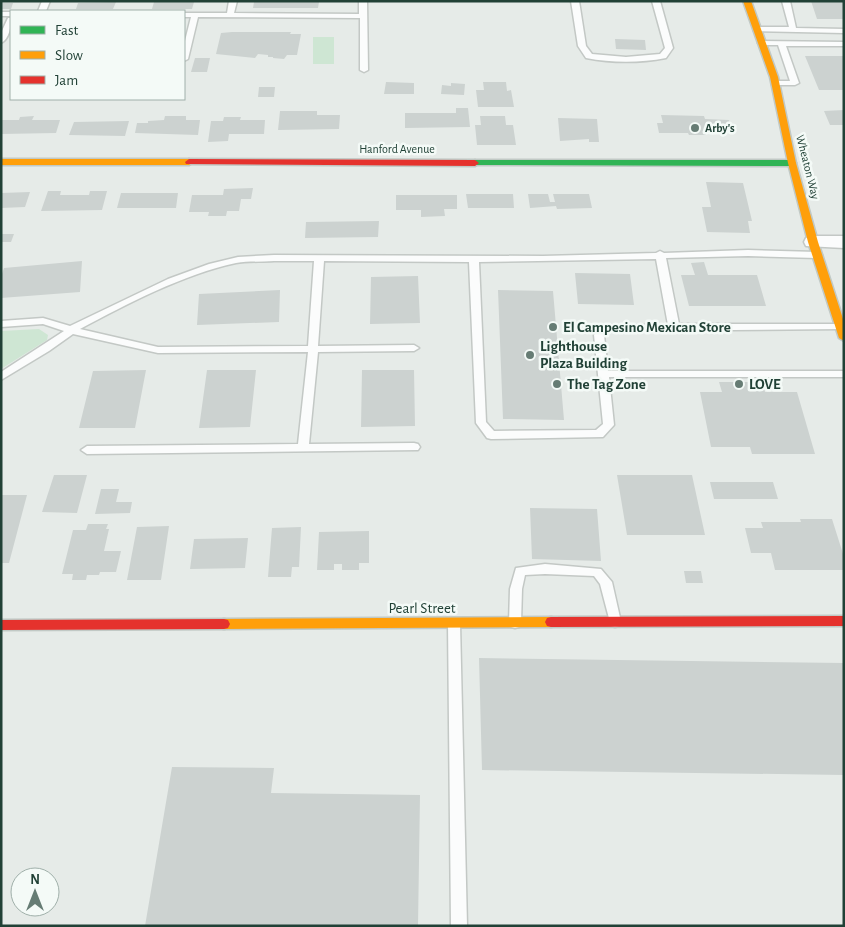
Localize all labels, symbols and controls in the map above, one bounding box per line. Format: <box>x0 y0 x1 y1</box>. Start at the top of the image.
legend <box>10 10 185 100</box>
text: Fast <box>55 23 79 38</box>
text: Slow <box>55 48 83 63</box>
text: Jam <box>55 73 78 88</box>
marker: Arby's <box>689 122 701 134</box>
place label: Arby's <box>705 122 735 135</box>
street label: Wheaton Way <box>793 133 822 201</box>
street label: Hanford Avenue <box>359 143 435 155</box>
place label: El Campesino Mexican Store <box>563 320 731 335</box>
marker: El Campesino Mexican Store <box>547 321 559 333</box>
place label: Lighthouse Plaza Building <box>540 339 627 371</box>
marker: Lighthouse Plaza Building <box>524 349 536 361</box>
place label: The Tag Zone <box>567 377 646 392</box>
place label: LOVE <box>749 377 781 392</box>
marker: The Tag Zone <box>551 378 563 390</box>
marker: LOVE <box>733 378 745 390</box>
street label: Pearl Street <box>388 601 456 616</box>
north arrow <box>10 867 60 917</box>
text: N <box>30 873 40 887</box>

